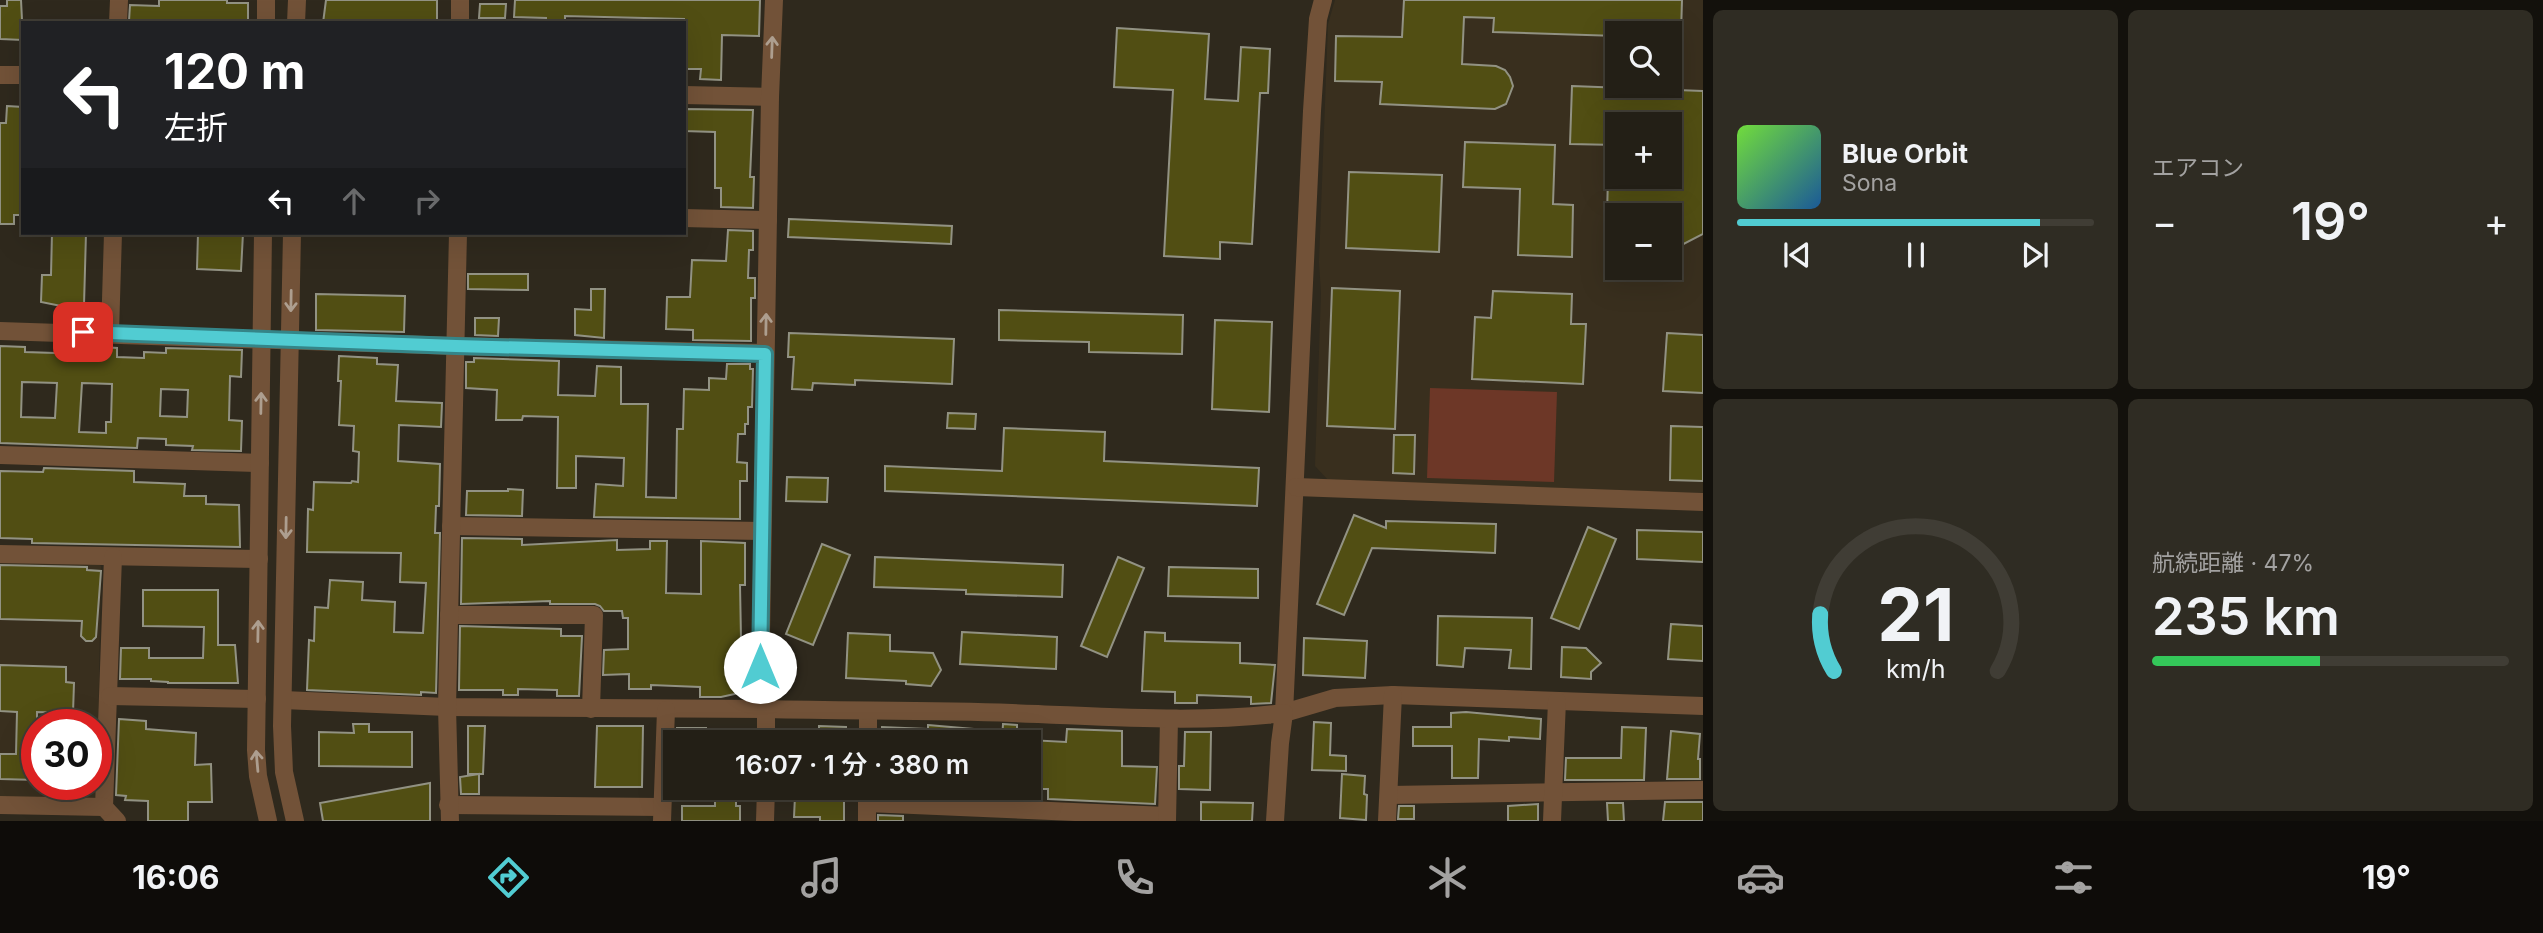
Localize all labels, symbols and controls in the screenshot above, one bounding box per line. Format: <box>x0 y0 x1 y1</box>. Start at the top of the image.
map controls <box>1605 21 1682 280</box>
button: search <box>1605 21 1682 98</box>
one-way arrow <box>766 36 779 59</box>
text: 120 m <box>164 42 305 101</box>
icon: left <box>49 49 140 140</box>
text: 左折 <box>164 108 228 147</box>
button: + <box>1605 112 1682 189</box>
text: Blue Orbit <box>1842 138 1968 169</box>
text: エアコン <box>2152 154 2244 182</box>
text: Sona <box>1842 169 1897 197</box>
icon: left <box>262 182 300 220</box>
icon: ahead <box>335 182 373 220</box>
icon: right <box>408 182 446 220</box>
text: 19° <box>2291 190 2370 253</box>
text: − <box>2152 199 2177 245</box>
text: + <box>2484 199 2509 245</box>
button: − <box>1605 203 1682 280</box>
icon: previous <box>1778 236 1816 274</box>
icon: pause <box>1897 236 1935 274</box>
icon: next <box>2016 236 2054 274</box>
one-way arrow <box>284 289 298 312</box>
pin <box>53 302 113 362</box>
icon: arrive <box>64 313 102 351</box>
one-way arrow <box>759 313 772 336</box>
one-way arrow <box>254 392 268 415</box>
one-way arrow <box>280 517 293 540</box>
text: 航続距離 · 47% <box>2152 549 2314 577</box>
text: 21 <box>1877 570 1954 659</box>
text: 235 km <box>2152 585 2340 648</box>
one-way arrow <box>251 620 265 643</box>
position arrow <box>723 630 797 704</box>
text: km/h <box>1886 654 1945 684</box>
speed limit sign: 30 <box>21 709 112 800</box>
text: 16:07 · 1 分 · 380 m <box>735 749 969 780</box>
one-way arrow <box>250 750 263 772</box>
icon: directions <box>484 853 533 902</box>
icon: music <box>797 853 846 902</box>
icon: phone <box>1110 853 1159 902</box>
icon: climate <box>1423 853 1472 902</box>
icon: car <box>1736 853 1785 902</box>
icon: filters <box>2049 853 2098 902</box>
text: 16:06 <box>132 858 220 897</box>
text: 19° <box>2362 858 2411 897</box>

